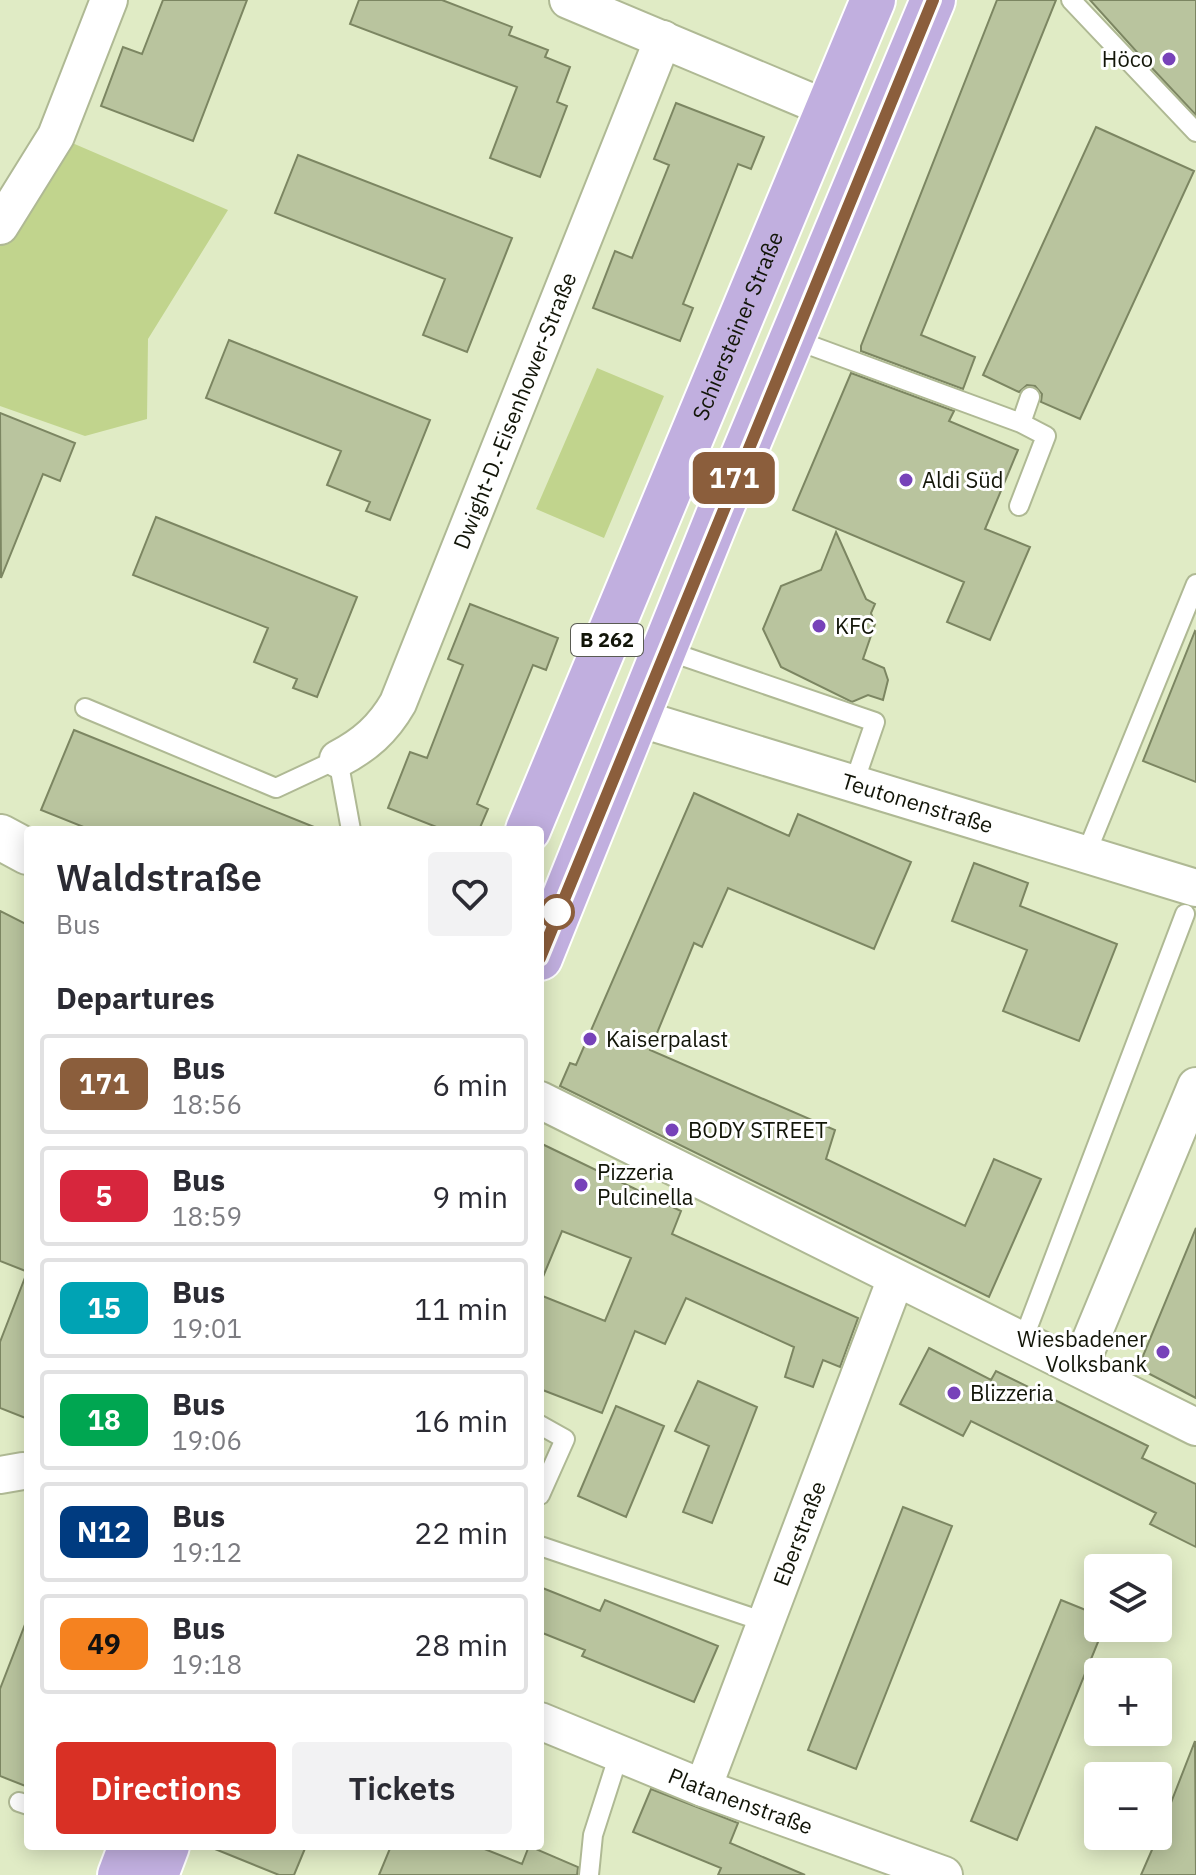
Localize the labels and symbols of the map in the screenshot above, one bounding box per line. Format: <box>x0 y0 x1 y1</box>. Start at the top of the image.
place label: Höco <box>1102 44 1153 73</box>
marker: Höco <box>1160 50 1178 68</box>
street label: Schiersteiner Straße <box>685 227 789 425</box>
street label: Dwight-D.-Eisenhower-Straße <box>446 268 583 553</box>
line badge: 171 <box>688 452 780 504</box>
place label: Aldi Süd <box>922 465 1004 494</box>
marker: Aldi Süd <box>897 471 915 489</box>
place label: KFC <box>835 611 875 640</box>
marker: KFC <box>810 617 828 635</box>
road number: B 262 <box>571 624 643 656</box>
street label: Teutonenstraße <box>838 766 997 839</box>
unlabelled marker <box>540 895 574 929</box>
place label: Kaiserpalast <box>606 1024 728 1053</box>
marker: Kaiserpalast <box>581 1030 599 1048</box>
place label: BODY STREET <box>688 1115 828 1144</box>
marker: BODY STREET <box>663 1121 681 1139</box>
place label: Pizzeria Pulcinella <box>597 1157 694 1211</box>
marker: Pizzeria Pulcinella <box>572 1176 590 1194</box>
place label: Wiesbadener Volksbank <box>1017 1324 1147 1378</box>
marker: Wiesbadener Volksbank <box>1154 1343 1172 1361</box>
place label: Blizzeria <box>970 1378 1054 1407</box>
marker: Blizzeria <box>945 1384 963 1402</box>
street label: Eberstraße <box>766 1477 832 1590</box>
street label: Platanenstraße <box>664 1760 817 1840</box>

